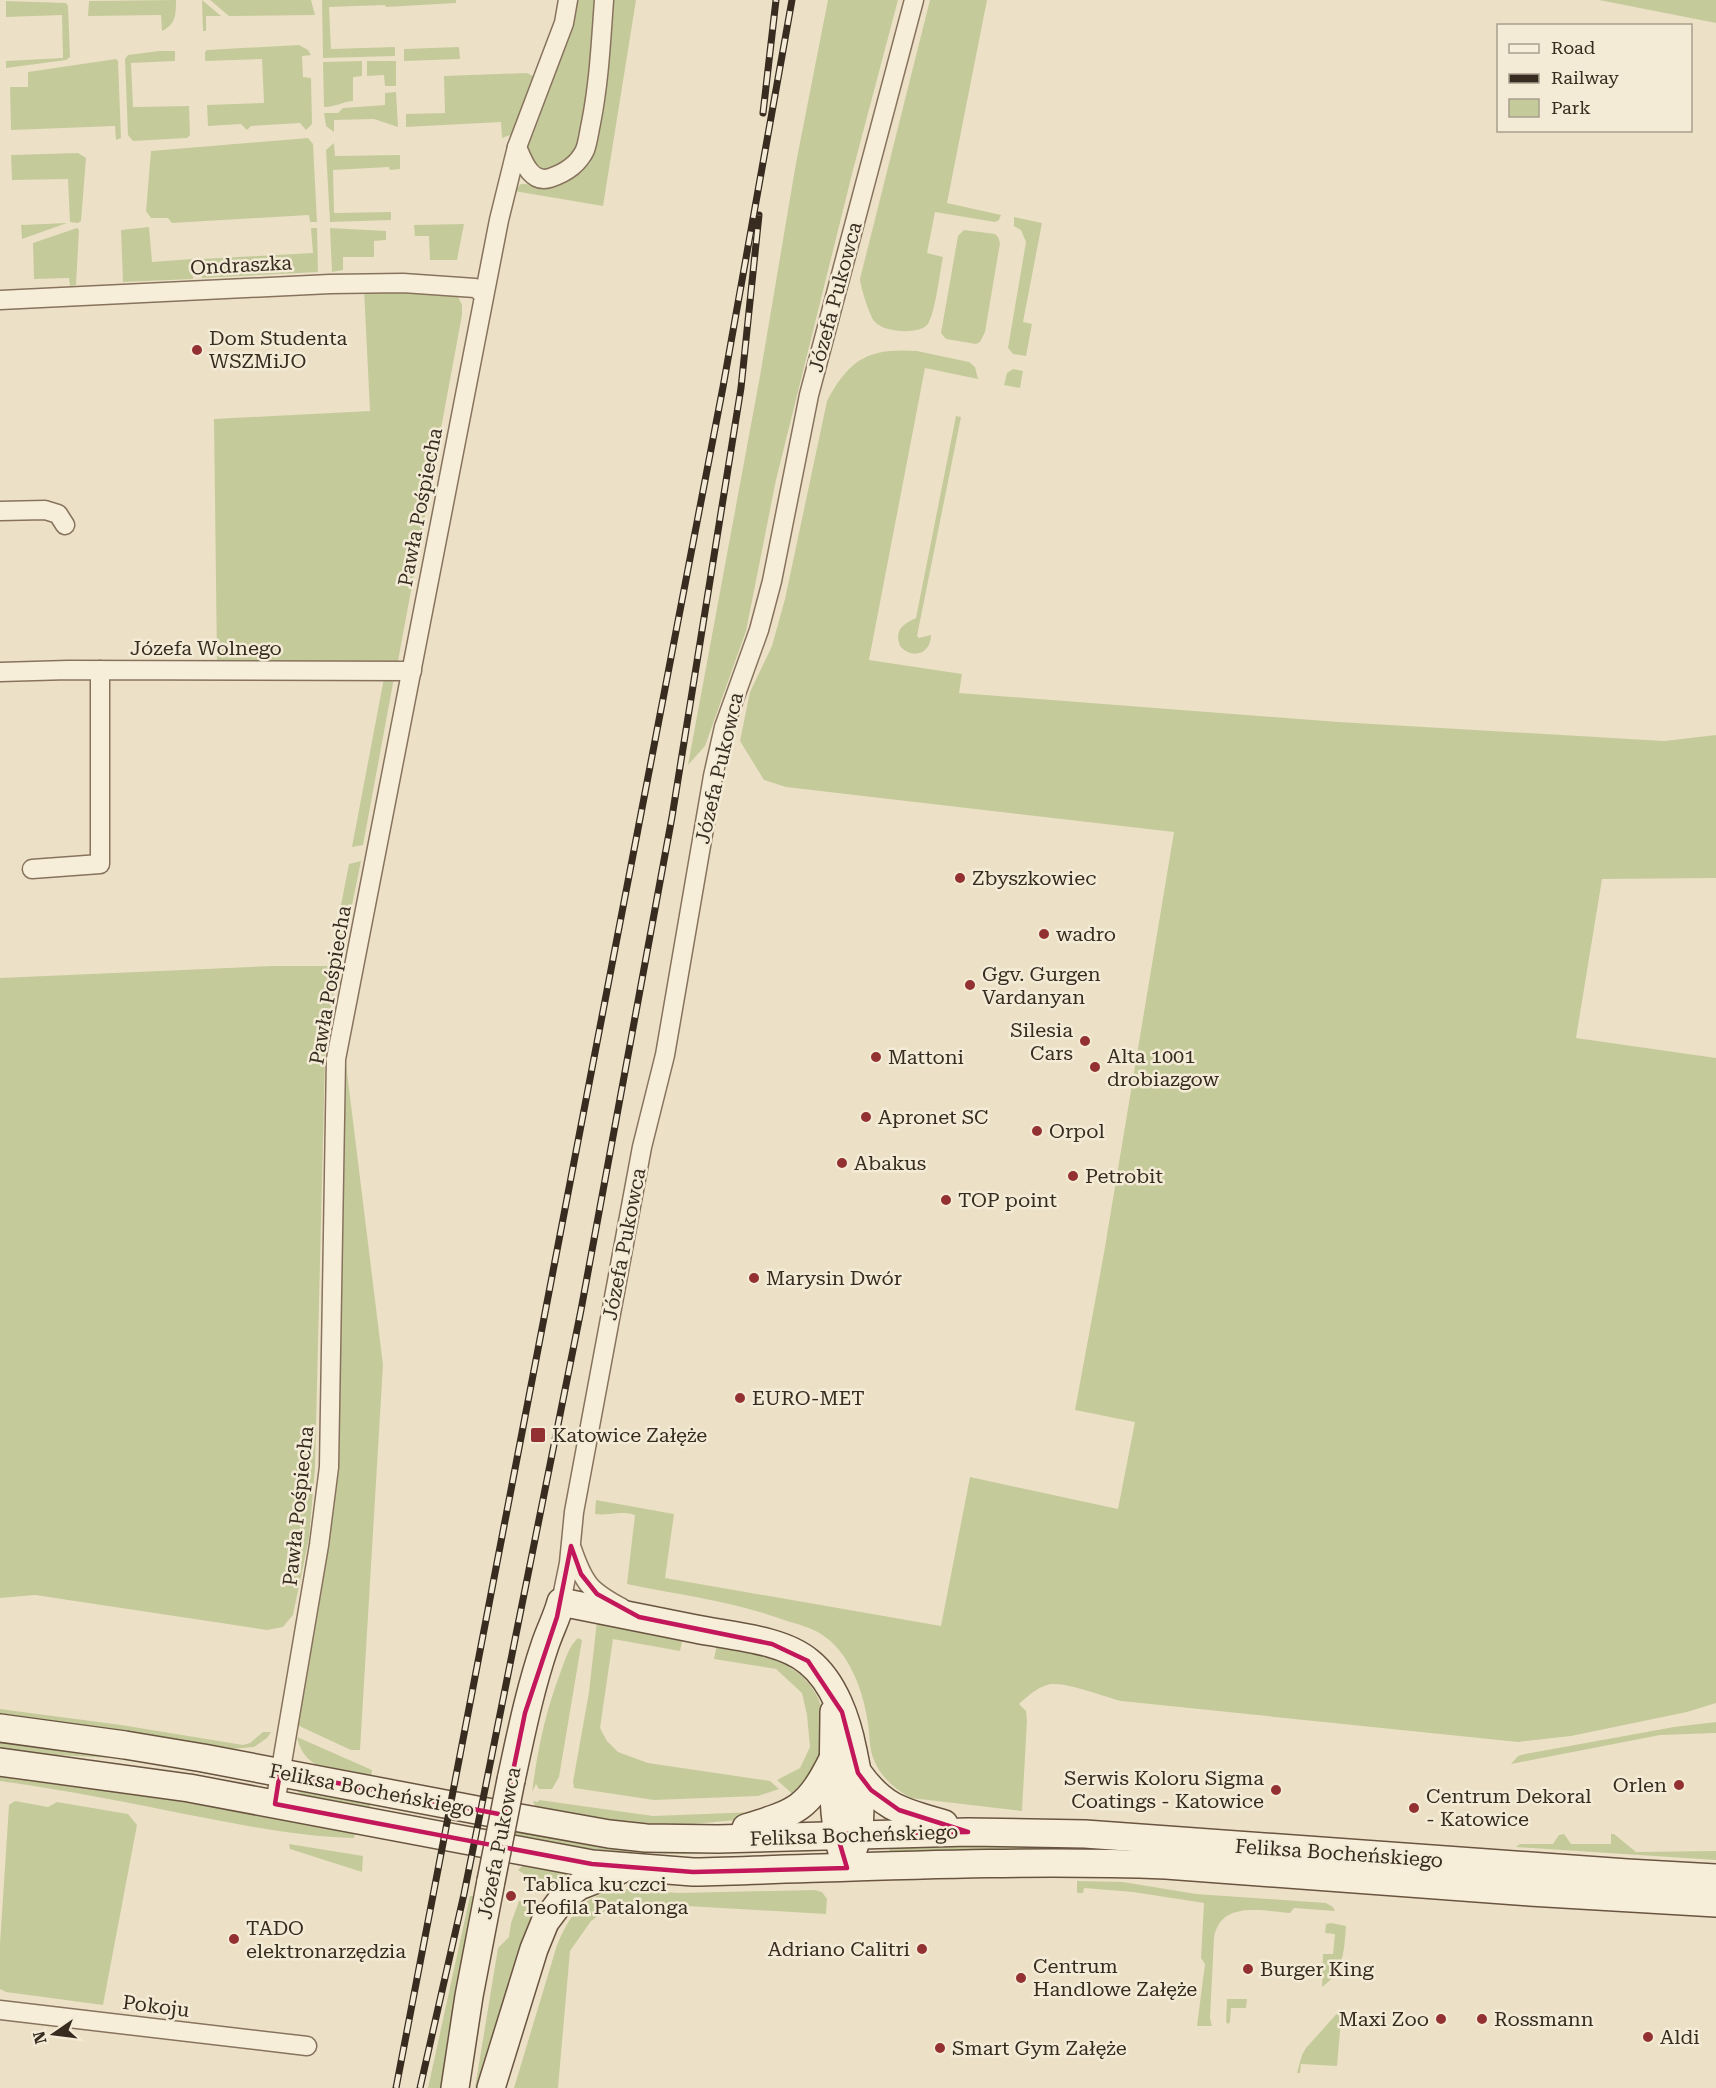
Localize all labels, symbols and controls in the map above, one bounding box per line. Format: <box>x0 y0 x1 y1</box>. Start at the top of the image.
legend <box>1497 24 1692 132</box>
text: Road <box>1551 37 1596 58</box>
text: Railway <box>1551 67 1619 88</box>
text: Park <box>1551 97 1591 118</box>
street label: Józefa Pukowca <box>803 219 867 375</box>
street label: Ondraszka <box>189 250 293 280</box>
place label: Dom Studenta WSZMiJO <box>209 326 347 373</box>
marker: Dom Studenta WSZMiJO <box>190 343 204 357</box>
street label: Pawła Pośpiecha <box>393 425 447 588</box>
street label: Józefa Wolnego <box>130 636 282 660</box>
street label: Józefa Pukowca <box>690 690 748 846</box>
place label: Zbyszkowiec <box>972 866 1096 890</box>
marker: Zbyszkowiec <box>953 871 967 885</box>
street label: Pawła Pośpiecha <box>304 903 356 1066</box>
place label: wadro <box>1056 922 1116 946</box>
marker: wadro <box>1037 927 1051 941</box>
place label: Ggv. Gurgen Vardanyan <box>982 962 1101 1009</box>
marker: Ggv. Gurgen Vardanyan <box>963 978 977 992</box>
place label: Silesia Cars <box>1010 1018 1073 1065</box>
marker: Silesia Cars <box>1078 1034 1092 1048</box>
place label: Alta 1001 drobiazgow <box>1107 1044 1219 1091</box>
place label: Mattoni <box>888 1045 964 1069</box>
marker: Mattoni <box>869 1050 883 1064</box>
marker: Alta 1001 drobiazgow <box>1088 1060 1102 1074</box>
place label: Apronet SC <box>878 1105 988 1129</box>
marker: Apronet SC <box>859 1110 873 1124</box>
place label: Orpol <box>1049 1119 1105 1143</box>
marker: Orpol <box>1030 1124 1044 1138</box>
place label: Abakus <box>854 1151 926 1175</box>
marker: Abakus <box>835 1156 849 1170</box>
place label: Petrobit <box>1085 1164 1163 1188</box>
street label: Józefa Pukowca <box>597 1166 651 1322</box>
marker: Petrobit <box>1066 1169 1080 1183</box>
place label: TOP point <box>958 1188 1057 1212</box>
marker: TOP point <box>939 1193 953 1207</box>
place label: Marysin Dwór <box>766 1266 902 1290</box>
marker: Marysin Dwór <box>747 1271 761 1285</box>
place label: EURO-MET <box>752 1386 865 1410</box>
marker: EURO-MET <box>733 1391 747 1405</box>
place label: Katowice Załęże <box>552 1423 707 1447</box>
street label: Pawła Pośpiecha <box>278 1424 318 1587</box>
marker: Katowice Załęże <box>529 1426 547 1444</box>
street label: Feliksa Bocheńskiego <box>267 1758 477 1822</box>
street label: Józefa Pukowca <box>472 1765 526 1921</box>
place label: Serwis Koloru Sigma Coatings - Katowice <box>1064 1766 1264 1813</box>
place label: Orlen <box>1613 1773 1667 1797</box>
marker: Orlen <box>1672 1778 1686 1792</box>
marker: Serwis Koloru Sigma Coatings - Katowice <box>1269 1783 1283 1797</box>
place label: Centrum Dekoral - Katowice <box>1426 1784 1592 1831</box>
marker: Centrum Dekoral - Katowice <box>1407 1801 1421 1815</box>
street label: Feliksa Bocheńskiego <box>749 1819 959 1851</box>
street label: Feliksa Bocheńskiego <box>1234 1834 1444 1872</box>
place label: Tablica ku czci Teofila Patalonga <box>523 1872 688 1919</box>
marker: Tablica ku czci Teofila Patalonga <box>504 1889 518 1903</box>
place label: TADO elektronarzędzia <box>246 1916 406 1963</box>
marker: TADO elektronarzędzia <box>227 1932 241 1946</box>
place label: Adriano Calitri <box>768 1937 910 1961</box>
marker: Adriano Calitri <box>915 1942 929 1956</box>
place label: Centrum Handlowe Załęże <box>1033 1954 1197 2001</box>
place label: Burger King <box>1260 1957 1375 1981</box>
marker: Burger King <box>1241 1962 1255 1976</box>
marker: Centrum Handlowe Załęże <box>1014 1971 1028 1985</box>
street label: Pokoju <box>121 1990 191 2022</box>
north arrow <box>24 2004 84 2064</box>
place label: Maxi Zoo <box>1339 2007 1429 2031</box>
place label: Rossmann <box>1494 2007 1594 2031</box>
marker: Maxi Zoo <box>1434 2012 1448 2026</box>
marker: Rossmann <box>1475 2012 1489 2026</box>
place label: Aldi <box>1660 2025 1700 2049</box>
text: N <box>29 2029 51 2046</box>
marker: Aldi <box>1641 2030 1655 2044</box>
place label: Smart Gym Załęże <box>952 2036 1127 2060</box>
marker: Smart Gym Załęże <box>933 2041 947 2055</box>

